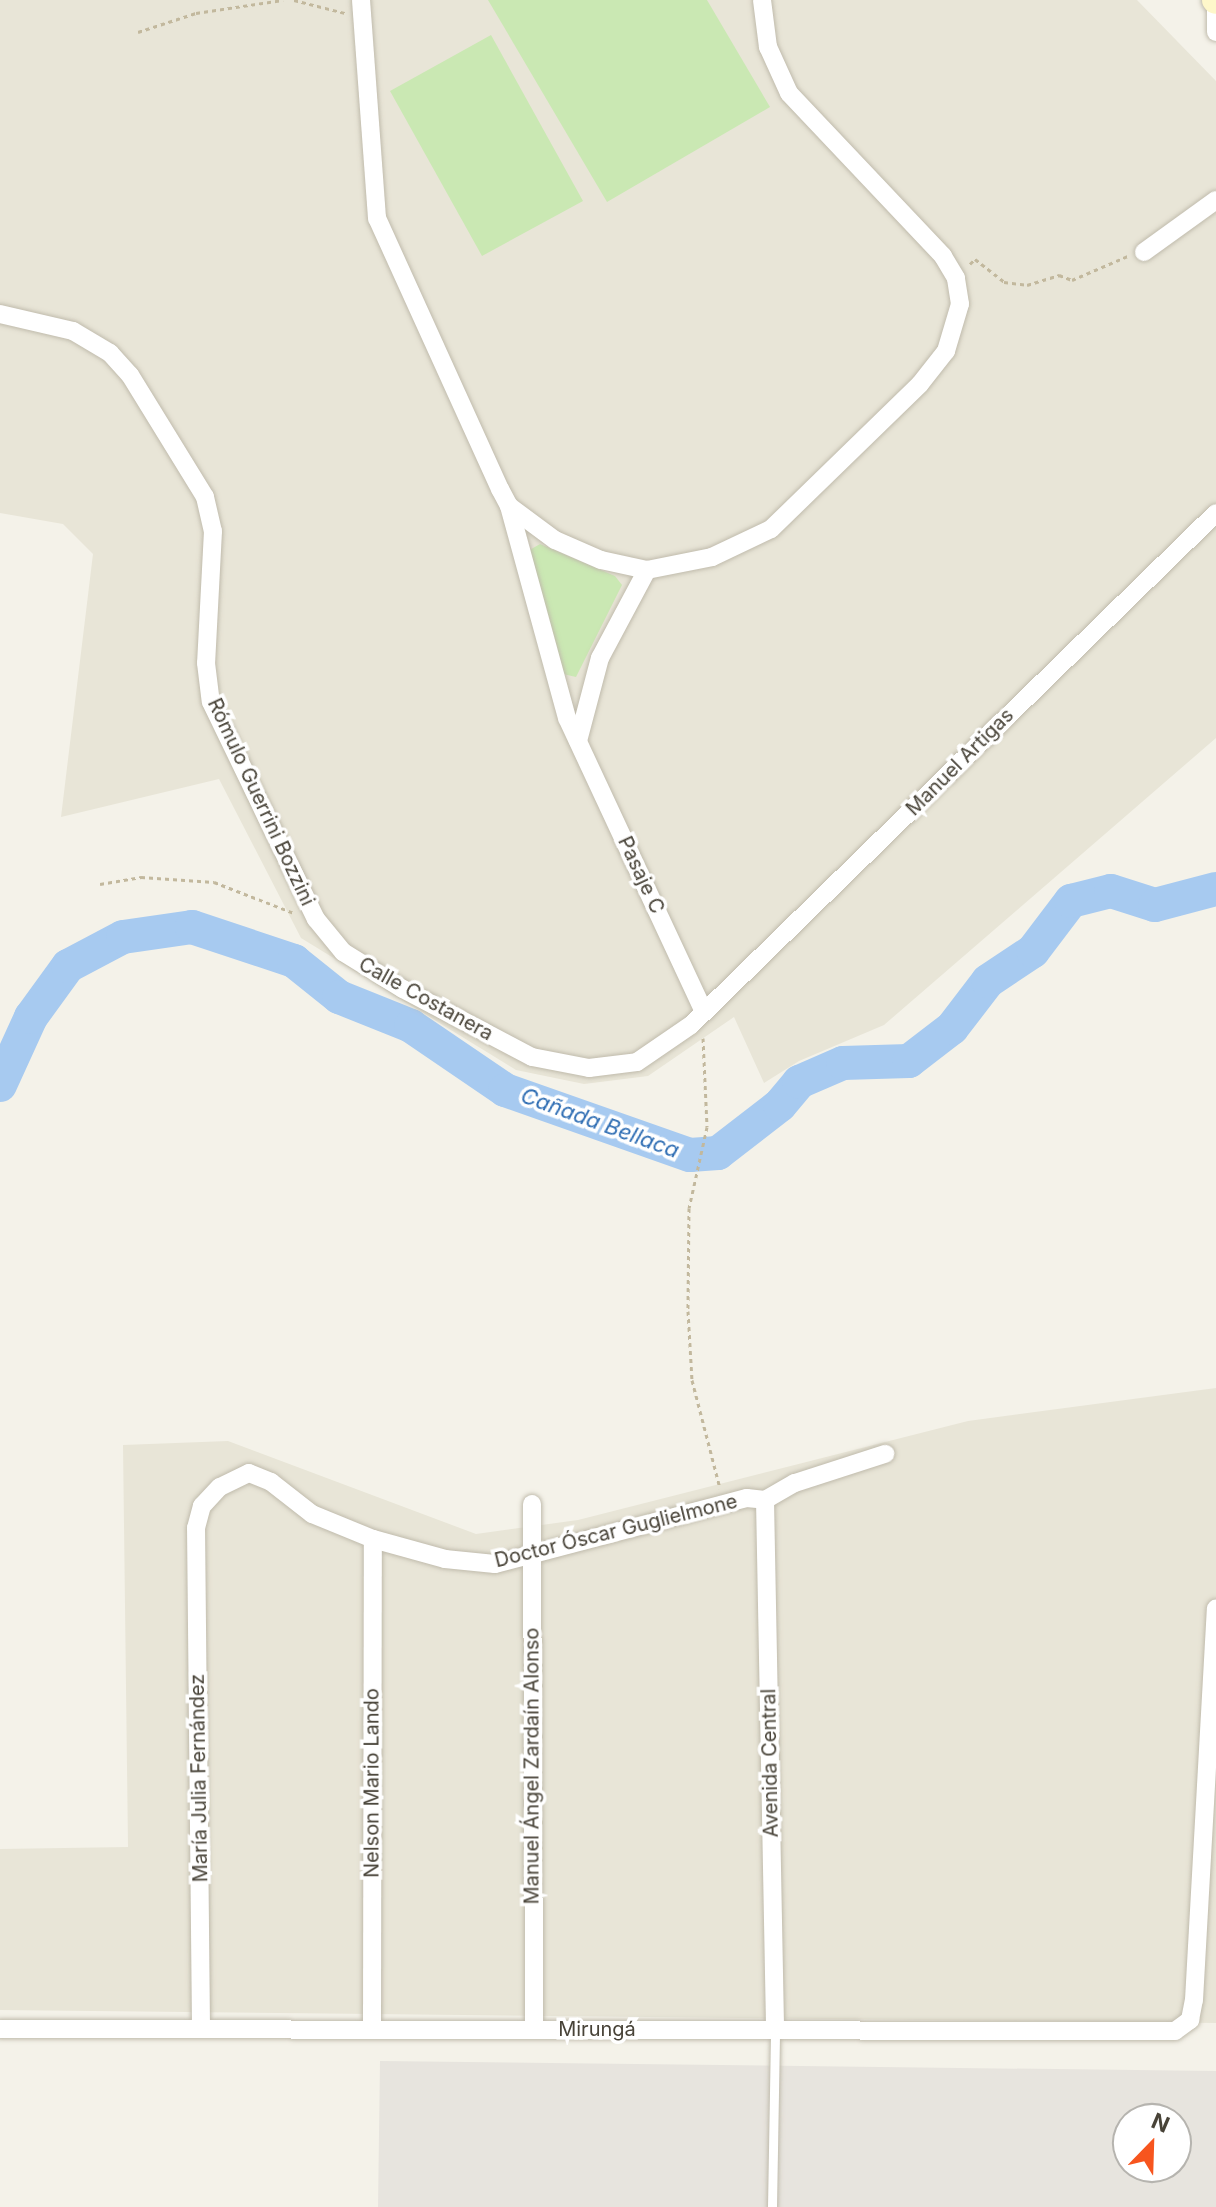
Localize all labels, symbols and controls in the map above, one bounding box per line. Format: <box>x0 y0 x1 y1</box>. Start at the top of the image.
street label: Rómulo Guerrini Bozzini <box>202 695 320 909</box>
street label: Manuel Artigas <box>901 703 1019 821</box>
street label: Pasaje C <box>613 833 669 917</box>
street label: Calle Costanera <box>355 952 497 1046</box>
water label: Cañada Bellaca <box>517 1082 683 1164</box>
street label: Doctor Óscar Guglielmone <box>492 1489 740 1573</box>
street label: Manuel Ángel Zardaín Alonso <box>520 1628 544 1904</box>
street label: María Julia Fernández <box>185 1673 213 1883</box>
street label: Nelson Mario Lando <box>360 1688 384 1878</box>
street label: Avenida Central <box>757 1688 783 1838</box>
street label: Mirungá <box>558 2017 636 2041</box>
north arrow <box>1112 2103 1192 2183</box>
text: N <box>1148 2108 1173 2138</box>

